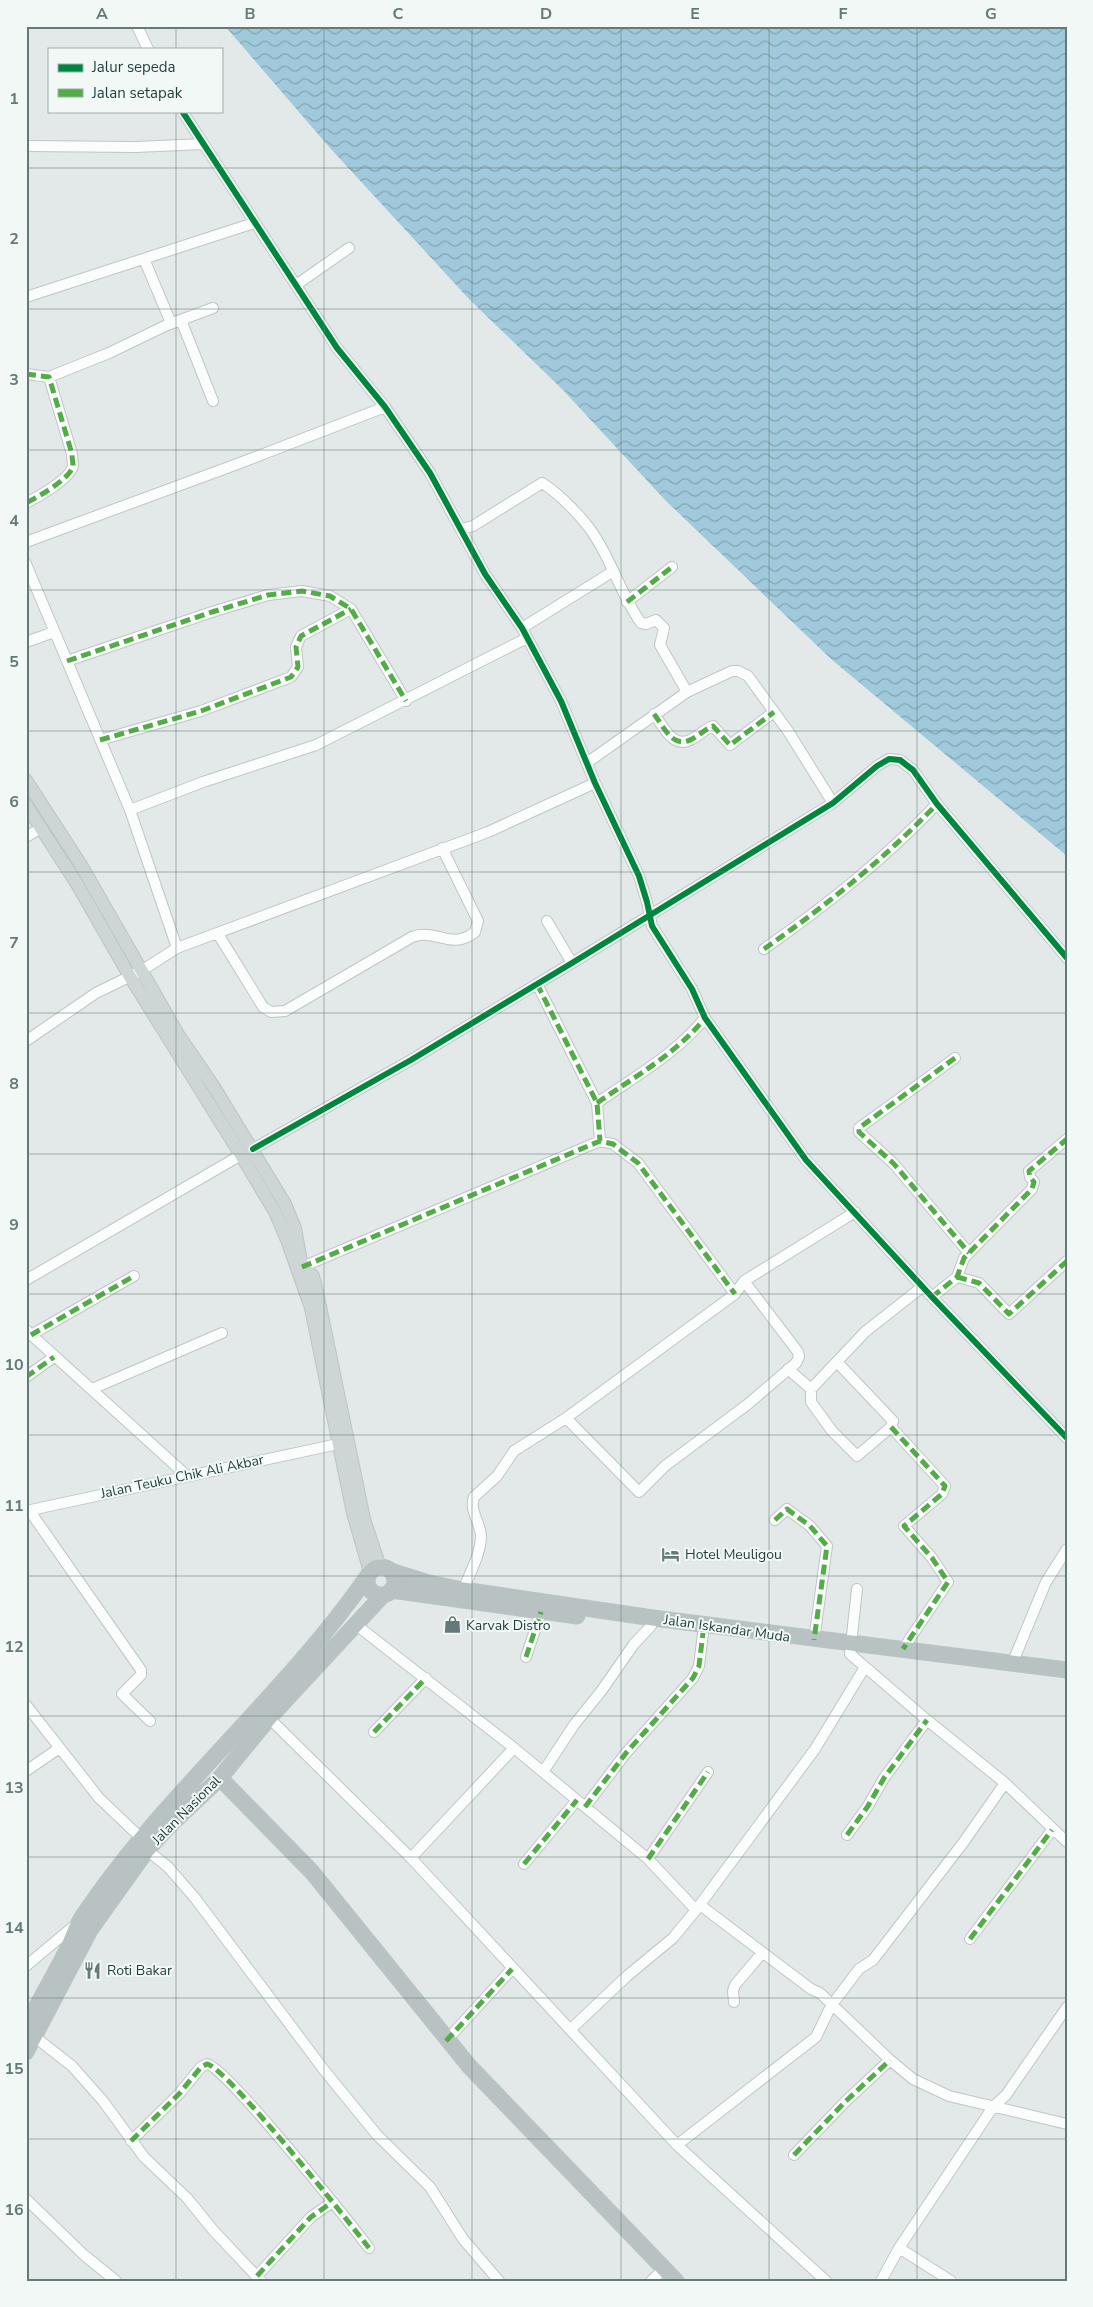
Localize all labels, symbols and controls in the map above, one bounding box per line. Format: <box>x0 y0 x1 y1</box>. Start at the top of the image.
text: A <box>96 3 108 25</box>
text: B <box>244 3 256 25</box>
text: C <box>393 3 404 25</box>
text: D <box>540 3 552 25</box>
text: E <box>690 3 700 25</box>
text: F <box>839 3 848 25</box>
text: G <box>985 3 997 25</box>
legend <box>48 48 222 112</box>
text: Jalur sepeda <box>91 57 176 77</box>
text: Jalan setapak <box>91 83 183 103</box>
text: 1 <box>9 88 19 110</box>
text: 2 <box>9 228 19 250</box>
text: 3 <box>9 369 19 391</box>
text: 4 <box>9 510 19 532</box>
text: 5 <box>9 651 19 673</box>
text: 6 <box>9 791 19 813</box>
text: 7 <box>9 932 19 954</box>
text: 8 <box>9 1073 19 1095</box>
text: 9 <box>9 1214 19 1236</box>
text: 10 <box>4 1354 24 1376</box>
street label: Jalan Teuku Chik Ali Akbar <box>98 1450 265 1503</box>
text: 11 <box>4 1495 24 1517</box>
hotel icon: Hotel Meuligou <box>661 1544 681 1564</box>
place label: Hotel Meuligou <box>685 1545 782 1564</box>
street label: Jalan Iskandar Muda <box>662 1610 791 1647</box>
shop icon: Karvak Distro <box>442 1615 462 1635</box>
place label: Karvak Distro <box>466 1616 551 1635</box>
text: 12 <box>4 1636 24 1658</box>
street label: Jalan Nasional <box>147 1771 226 1850</box>
text: 13 <box>4 1777 24 1799</box>
text: 14 <box>4 1917 24 1939</box>
restaurant icon: Roti Bakar <box>83 1960 103 1980</box>
place label: Roti Bakar <box>107 1961 172 1980</box>
text: 15 <box>4 2058 24 2080</box>
text: 16 <box>4 2199 24 2221</box>

